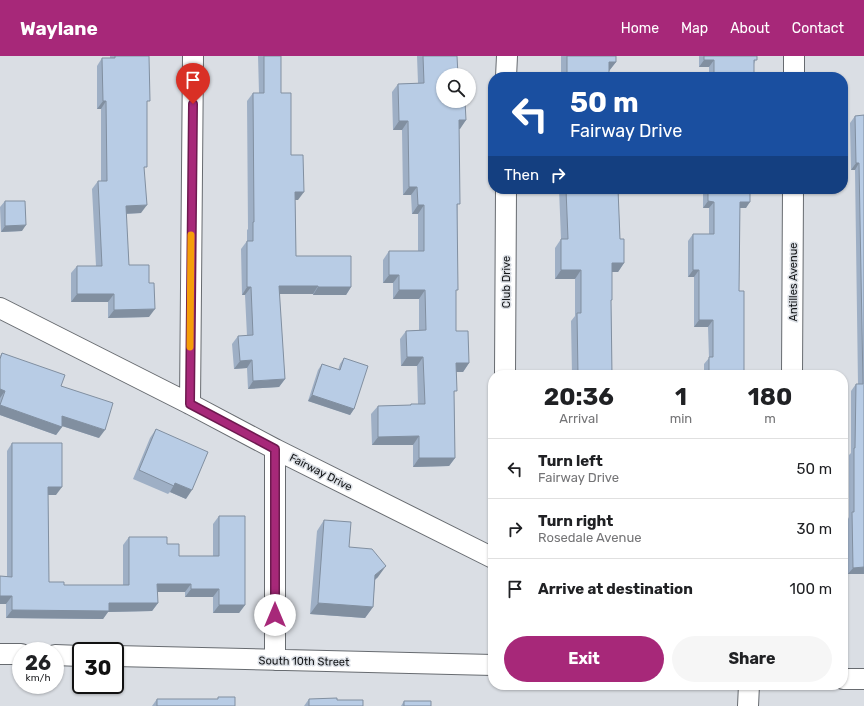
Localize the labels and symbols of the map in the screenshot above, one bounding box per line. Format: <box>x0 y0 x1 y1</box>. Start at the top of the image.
pin <box>176 63 210 104</box>
street label: Antilles Avenue <box>787 243 800 321</box>
street label: Club Drive <box>500 256 513 308</box>
street label: Fairway Drive <box>287 451 354 494</box>
position arrow <box>254 594 296 636</box>
speed limit sign: 30 <box>72 642 124 694</box>
street label: South 10th Street <box>259 654 350 669</box>

